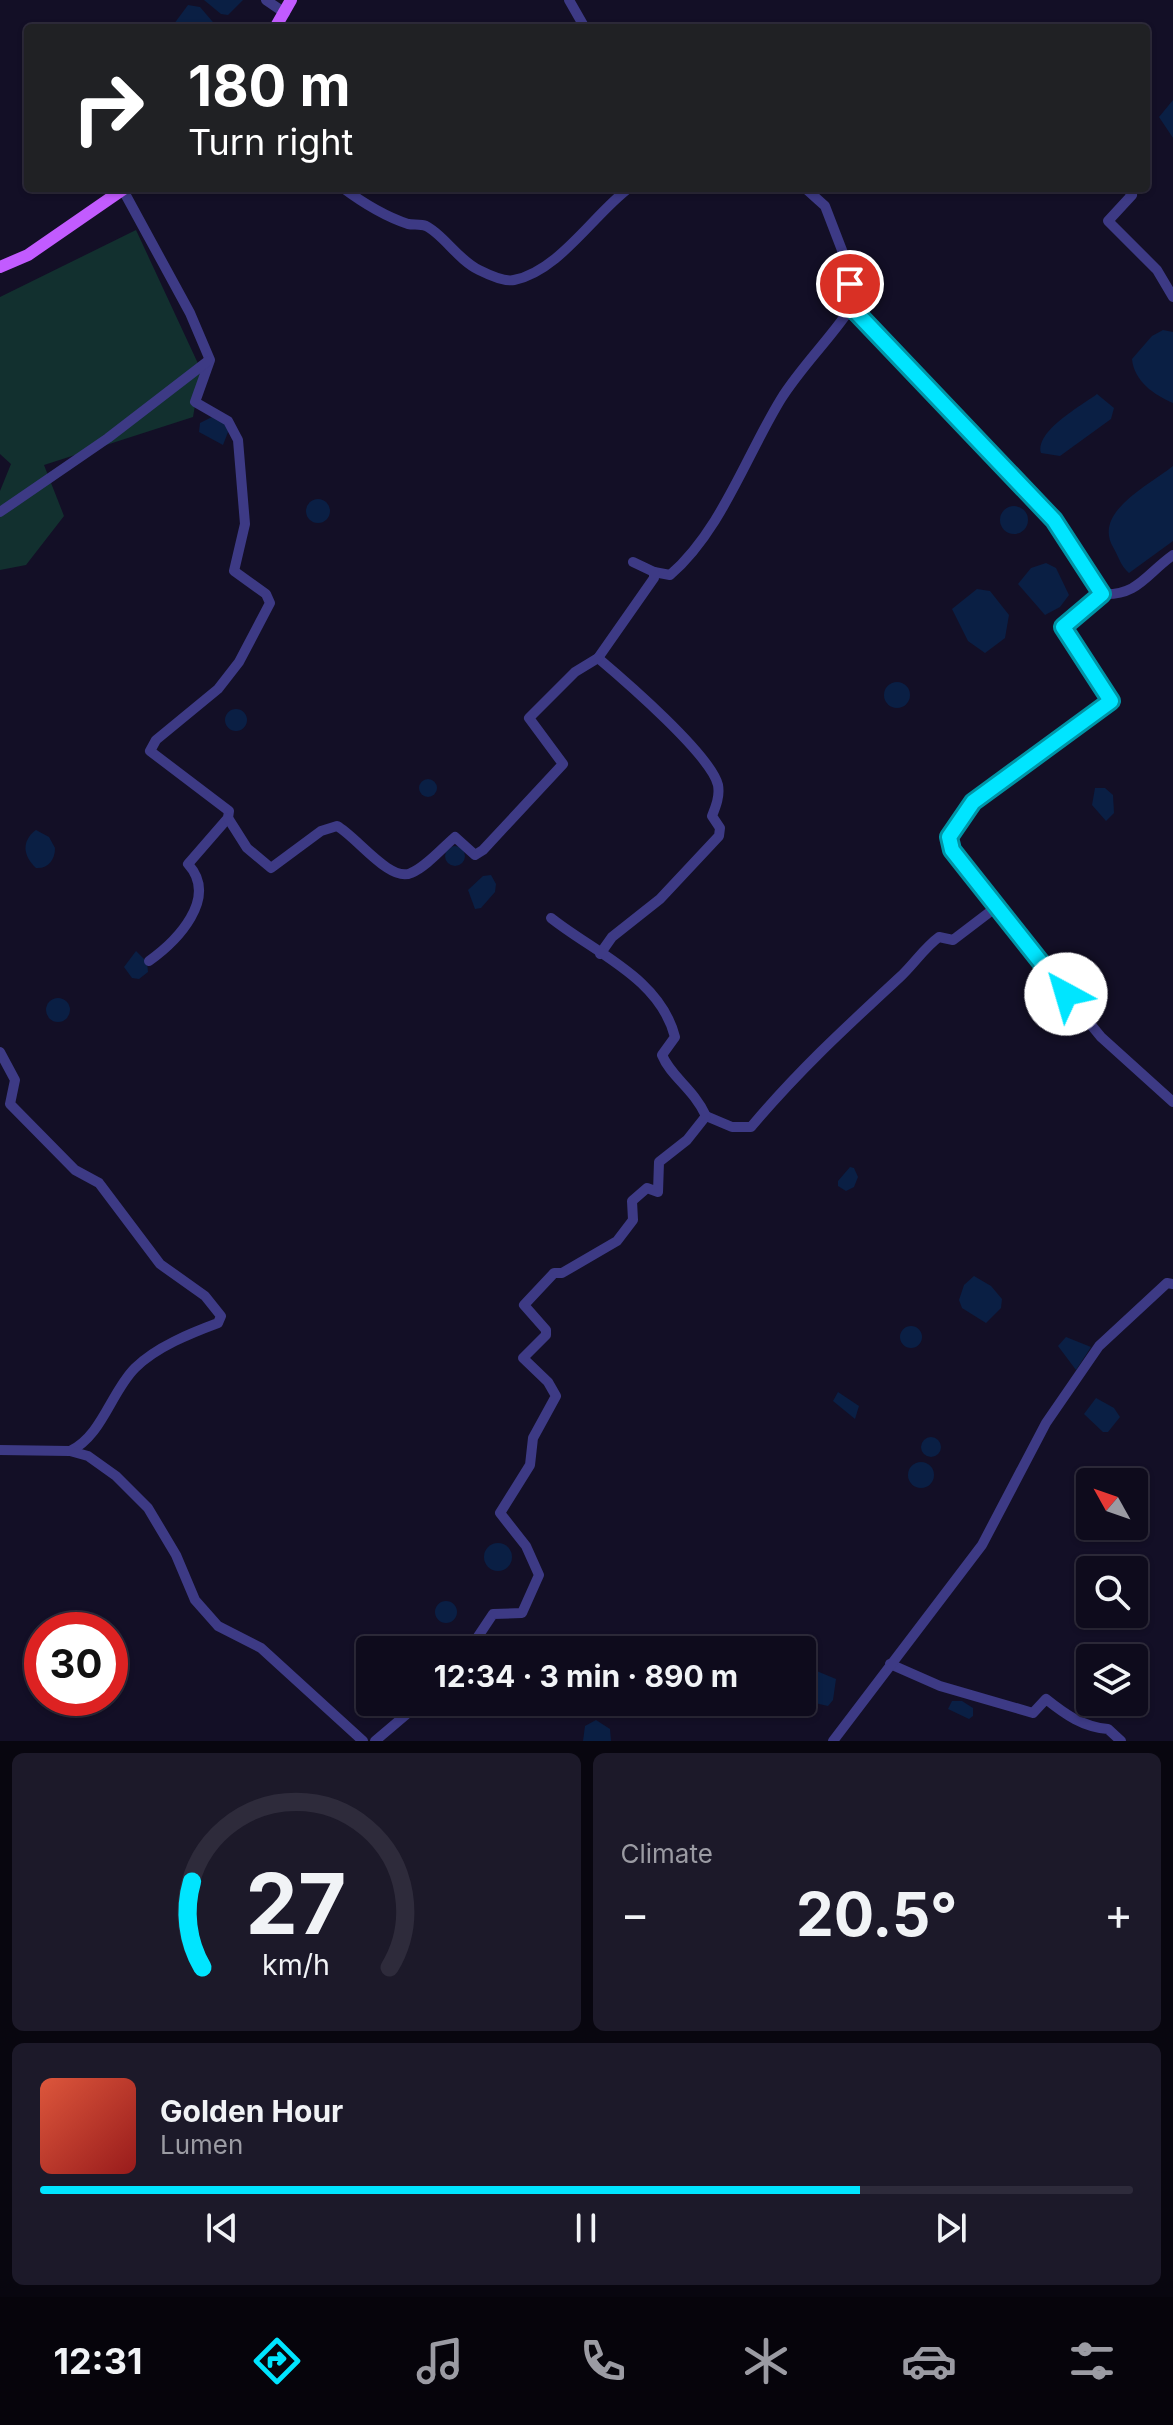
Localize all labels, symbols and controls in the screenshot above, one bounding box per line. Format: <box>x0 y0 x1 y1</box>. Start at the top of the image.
text: 180 m <box>188 52 351 120</box>
icon: right <box>56 56 160 160</box>
text: Turn right <box>188 120 353 164</box>
pin <box>816 250 884 318</box>
icon: arrive <box>828 262 872 306</box>
position arrow <box>1024 952 1108 1036</box>
north arrow <box>1076 1468 1148 1540</box>
map controls <box>1076 1468 1148 1716</box>
button: search <box>1076 1556 1148 1628</box>
speed limit sign: 30 <box>24 1612 128 1716</box>
button: layers <box>1076 1644 1148 1716</box>
text: 12:34 · 3 min · 890 m <box>434 1658 738 1694</box>
text: Climate <box>621 1838 713 1869</box>
text: 27 <box>246 1853 347 1954</box>
text: 20.5° <box>796 1878 958 1950</box>
text: − <box>621 1887 650 1941</box>
text: + <box>1104 1887 1133 1941</box>
text: km/h <box>262 1947 330 1982</box>
text: Golden Hour <box>160 2093 343 2129</box>
text: Lumen <box>160 2129 243 2160</box>
icon: previous <box>200 2206 244 2250</box>
icon: pause <box>564 2206 608 2250</box>
icon: next <box>929 2206 973 2250</box>
icon: directions <box>249 2333 305 2389</box>
icon: music <box>412 2333 468 2389</box>
icon: phone <box>575 2333 631 2389</box>
icon: climate <box>738 2333 794 2389</box>
icon: car <box>901 2333 957 2389</box>
icon: filters <box>1064 2333 1120 2389</box>
text: 12:31 <box>53 2339 142 2383</box>

